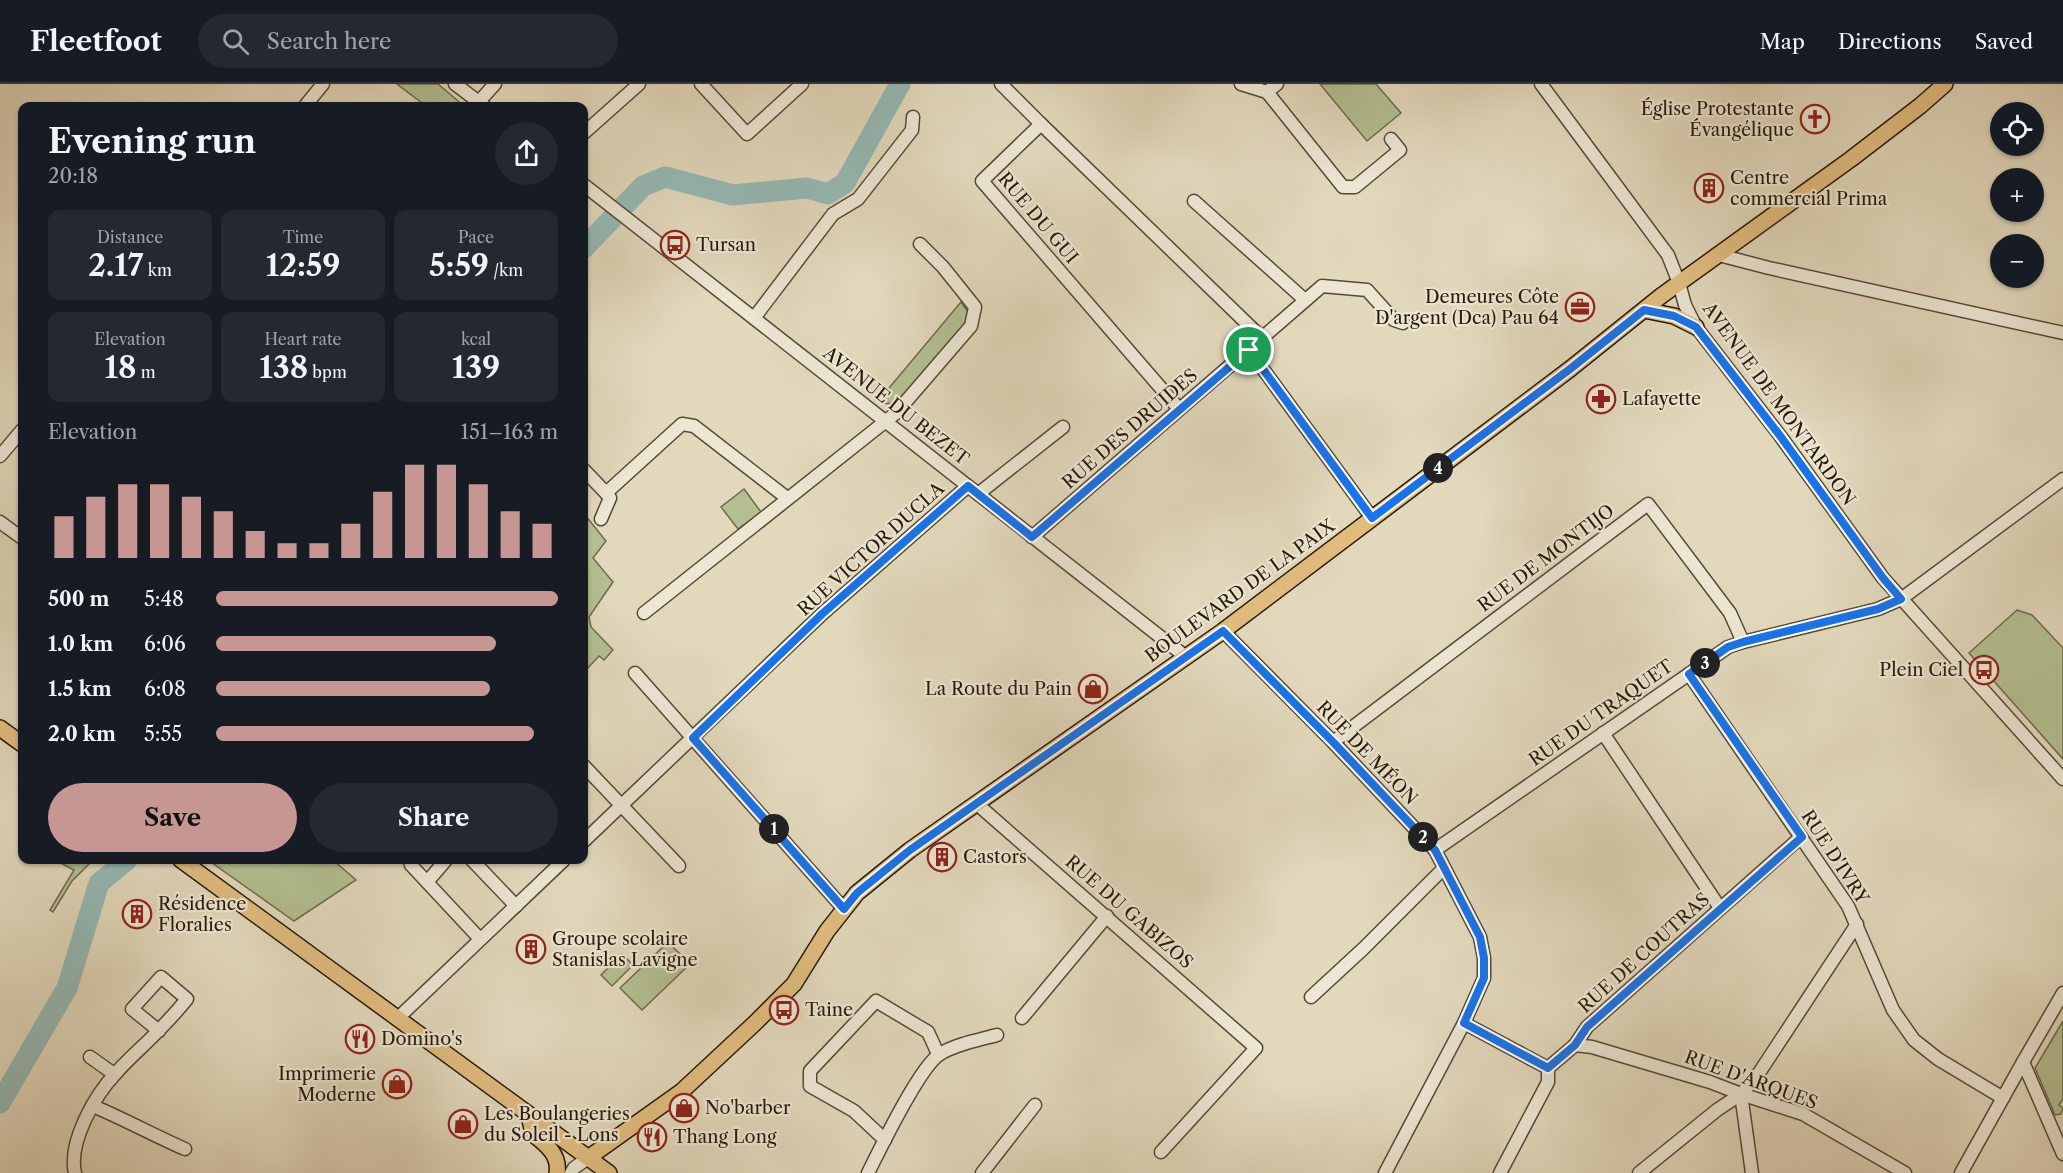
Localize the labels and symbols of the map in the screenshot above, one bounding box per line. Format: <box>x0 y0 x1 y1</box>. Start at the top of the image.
place label: Église Protestante Évangélique <box>1641 97 1794 141</box>
church icon: Église Protestante Évangélique <box>1799 103 1831 135</box>
place label: Centre commercial Prima <box>1730 167 1888 210</box>
street label: RUE DU GUI <box>993 168 1083 268</box>
building icon: Centre commercial Prima <box>1693 172 1725 204</box>
bus stop icon: Tursan <box>659 229 691 261</box>
place label: Tursan <box>696 234 756 256</box>
place label: Demeures Côte D'argent (Dca) Pau 64 <box>1375 286 1559 329</box>
office icon: Demeures Côte D'argent (Dca) Pau 64 <box>1564 291 1596 323</box>
street label: AVENUE DE MONTARDON <box>1697 297 1860 510</box>
pin <box>1223 324 1274 375</box>
street label: AVENUE DU BEZET <box>818 342 974 470</box>
street label: RUE DES DRUIDES <box>1058 364 1202 494</box>
pharmacy icon: Lafayette <box>1585 383 1617 415</box>
place label: Lafayette <box>1622 388 1701 410</box>
pin: 4 <box>1423 453 1453 483</box>
street label: RUE VICTOR DUCLA <box>793 477 949 621</box>
street label: RUE DE MONTIJO <box>1474 500 1618 616</box>
street label: BOULEVARD DE LA PAIX <box>1141 514 1340 667</box>
pin: 3 <box>1690 648 1720 678</box>
bus stop icon: Plein Ciel <box>1968 654 2000 686</box>
street label: RUE DU TRAQUET <box>1525 655 1678 771</box>
place label: Plein Ciel <box>1879 659 1963 681</box>
shop icon: La Route du Pain <box>1077 673 1109 705</box>
place label: La Route du Pain <box>925 678 1072 700</box>
street label: RUE DE MÉON <box>1312 696 1423 810</box>
street label: RUE D'IVRY <box>1797 806 1874 909</box>
pin: 1 <box>759 814 789 844</box>
pin: 2 <box>1408 822 1438 852</box>
building icon: Castors <box>926 841 958 873</box>
place label: Castors <box>963 846 1027 868</box>
street label: RUE DU GABIZOS <box>1061 851 1197 973</box>
street label: RUE DE COUTRAS <box>1574 888 1714 1018</box>
place label: Résidence Floralies <box>158 893 246 936</box>
building icon: Résidence Floralies <box>121 898 153 930</box>
place label: Groupe scolaire Stanislas Lavigne <box>552 928 698 971</box>
building icon: Groupe scolaire Stanislas Lavigne <box>515 933 547 965</box>
bus stop icon: Taine <box>768 994 800 1026</box>
place label: Taine <box>805 999 853 1021</box>
restaurant icon: Domino's <box>344 1023 376 1055</box>
place label: Domino's <box>381 1028 462 1050</box>
street label: RUE D'ARQUES <box>1682 1046 1820 1114</box>
place label: Imprimerie Moderne <box>278 1063 376 1106</box>
shop icon: Imprimerie Moderne <box>381 1068 413 1100</box>
shop icon: No'barber <box>668 1092 700 1124</box>
place label: No'barber <box>705 1097 791 1119</box>
place label: Les Boulangeries du Soleil - Lons <box>484 1103 630 1146</box>
shop icon: Les Boulangeries du Soleil - Lons <box>447 1108 479 1140</box>
restaurant icon: Thang Long <box>636 1121 668 1153</box>
place label: Thang Long <box>673 1126 777 1148</box>

